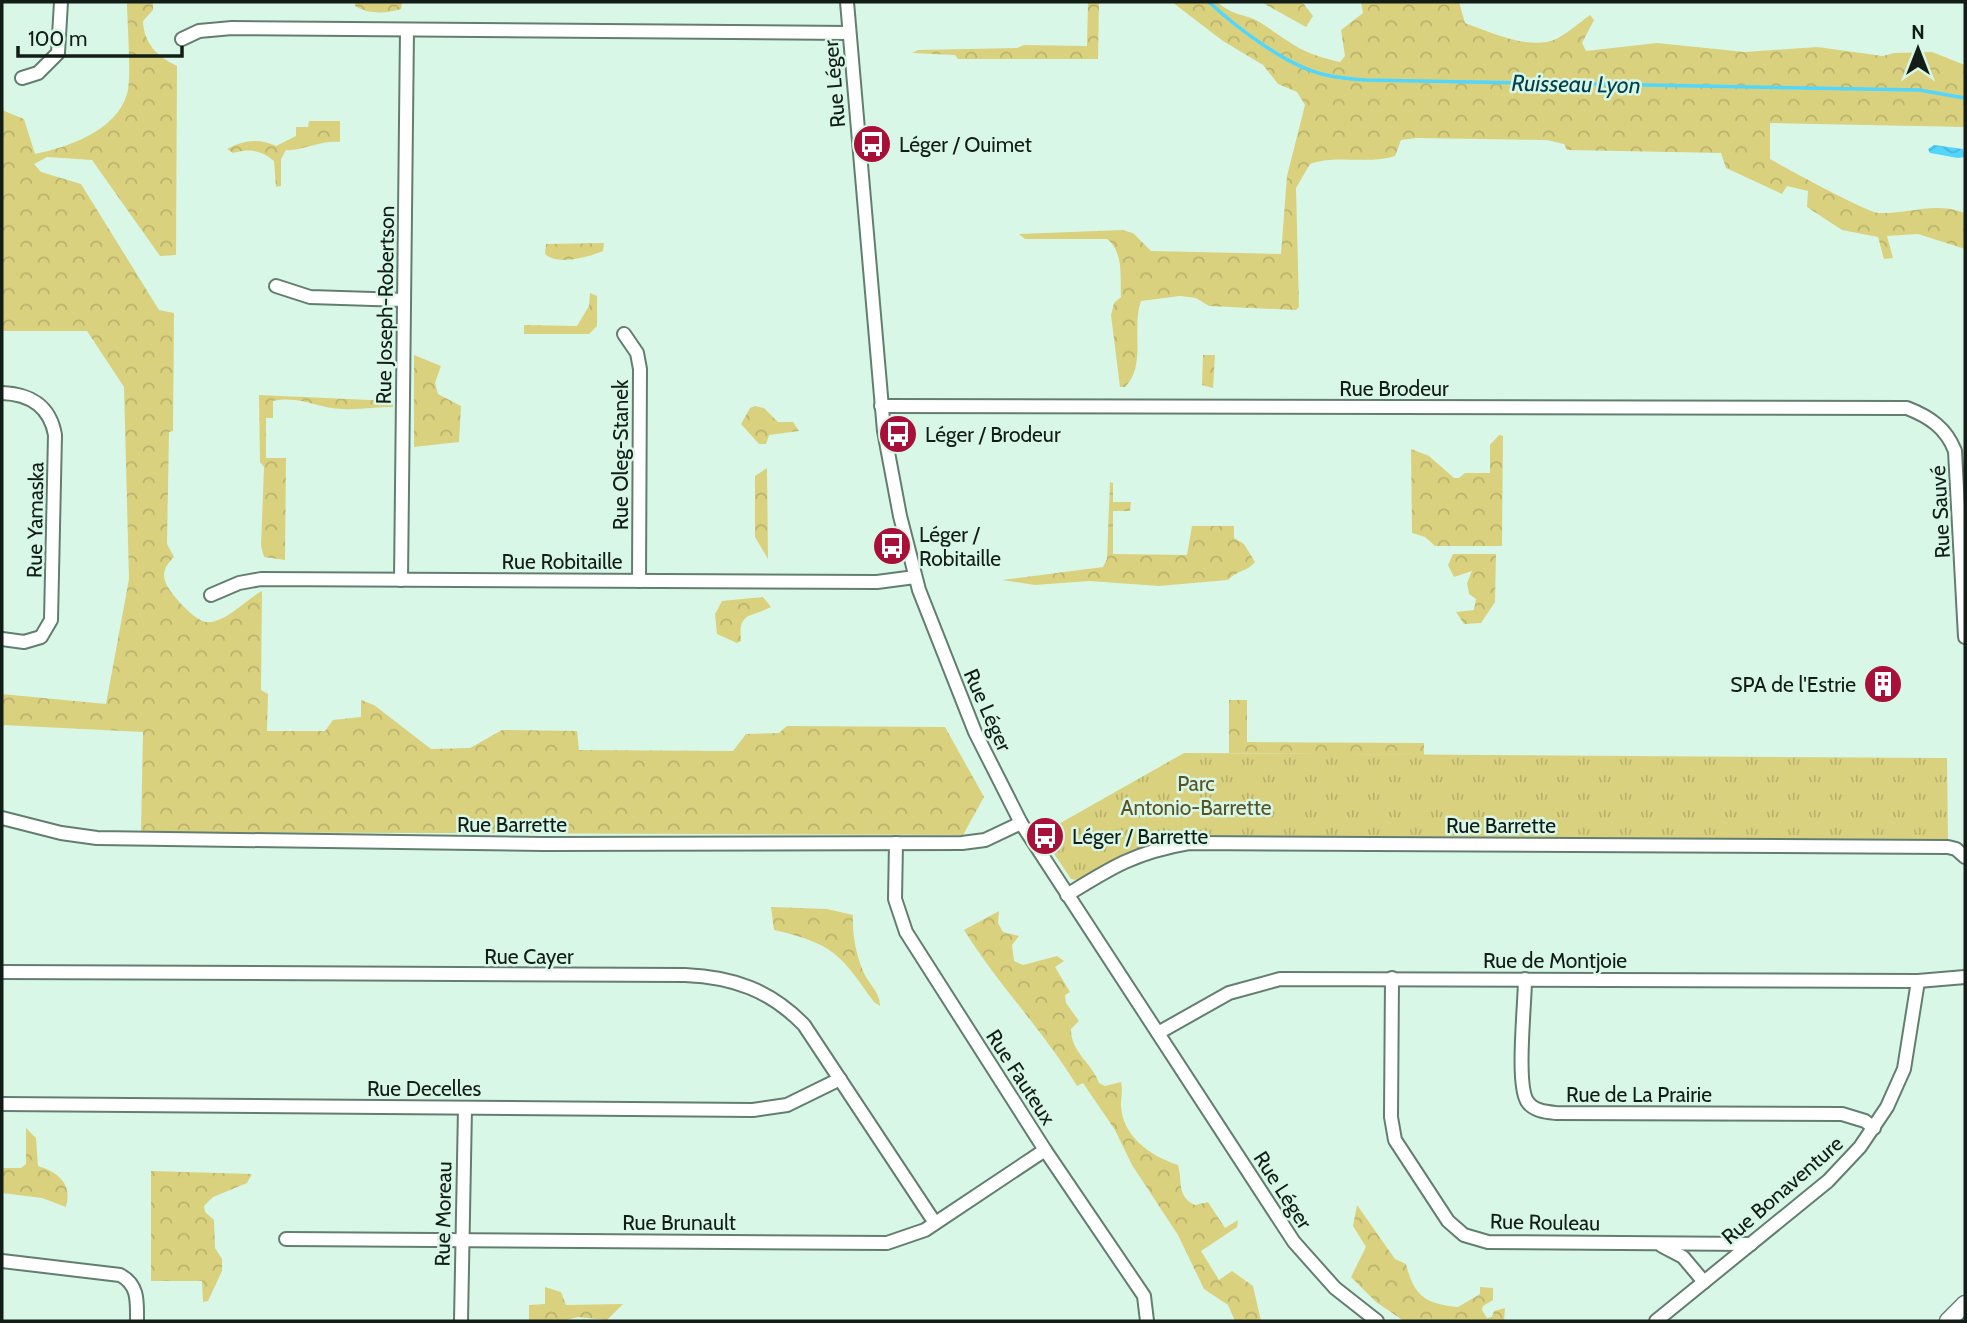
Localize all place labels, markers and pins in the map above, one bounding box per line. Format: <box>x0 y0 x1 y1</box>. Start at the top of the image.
bus stop icon: Léger / Ouimet <box>851 123 893 165</box>
place label: Léger / Ouimet <box>899 132 1032 157</box>
bus stop icon: Léger / Brodeur <box>877 413 919 455</box>
place label: Léger / Brodeur <box>925 422 1061 447</box>
place label: Léger / Robitaille <box>919 522 1001 571</box>
bus stop icon: Léger / Robitaille <box>871 525 913 567</box>
building icon: SPA de l'Estrie <box>1862 663 1904 705</box>
place label: SPA de l'Estrie <box>1730 672 1856 697</box>
bus stop icon: Léger / Barrette <box>1024 815 1066 857</box>
place label: Léger / Barrette <box>1072 824 1209 849</box>

